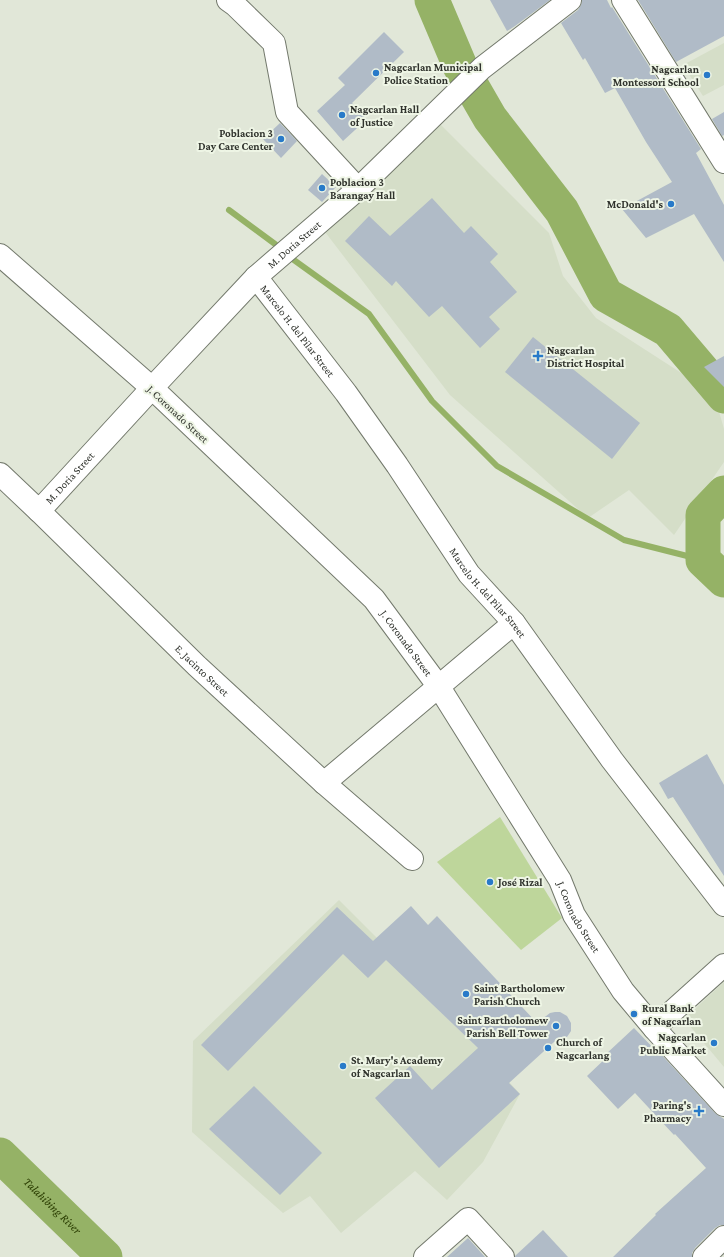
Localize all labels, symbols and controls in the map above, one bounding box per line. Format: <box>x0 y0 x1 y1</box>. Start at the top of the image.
place label: Nagcarlan Municipal Police Station <box>384 61 483 86</box>
place label: Nagcarlan Montessori School <box>613 63 700 88</box>
marker: Nagcarlan Municipal Police Station <box>371 68 381 78</box>
marker: Nagcarlan Montessori School <box>702 70 712 80</box>
place label: Nagcarlan Hall of Justice <box>350 103 420 128</box>
marker: Nagcarlan Hall of Justice <box>337 110 347 120</box>
place label: Poblacion 3 Day Care Center <box>198 127 274 152</box>
marker: Poblacion 3 Day Care Center <box>276 134 286 144</box>
place label: Poblacion 3 Barangay Hall <box>330 176 396 201</box>
marker: Poblacion 3 Barangay Hall <box>317 183 327 193</box>
place label: McDonald's <box>607 198 664 210</box>
marker: McDonald's <box>666 199 676 209</box>
street label: M. Doria Street <box>265 218 323 270</box>
street label: Marcelo H. del Pilar Street <box>258 282 337 379</box>
place label: Nagcarlan District Hospital <box>547 344 625 369</box>
marker: Nagcarlan District Hospital <box>532 350 544 362</box>
street label: J. Coronado Street <box>144 382 211 446</box>
street label: M. Doria Street <box>43 449 97 506</box>
street label: Marcelo H. del Pilar Street <box>447 545 529 640</box>
street label: J. Coronado Street <box>377 607 435 679</box>
street label: E. Jacinto Street <box>173 642 232 699</box>
place label: José Rizal <box>497 876 543 888</box>
marker: José Rizal <box>485 877 495 887</box>
street label: J. Coronado Street <box>554 879 603 955</box>
place label: Saint Bartholomew Parish Church <box>474 982 565 1007</box>
marker: Saint Bartholomew Parish Church <box>461 989 471 999</box>
place label: Rural Bank of Nagcarlan <box>642 1002 702 1027</box>
marker: Rural Bank of Nagcarlan <box>629 1009 639 1019</box>
place label: Saint Bartholomew Parish Bell Tower <box>457 1014 549 1039</box>
marker: Saint Bartholomew Parish Bell Tower <box>551 1021 561 1031</box>
place label: Nagcarlan Public Market <box>640 1031 707 1056</box>
place label: Church of Nagcarlang <box>556 1036 610 1061</box>
marker: Nagcarlan Public Market <box>709 1038 719 1048</box>
marker: Church of Nagcarlang <box>543 1043 553 1053</box>
place label: St. Mary's Academy of Nagcarlan <box>351 1054 443 1079</box>
marker: St. Mary's Academy of Nagcarlan <box>338 1061 348 1071</box>
place label: Paring's Pharmacy <box>644 1099 692 1124</box>
marker: Paring's Pharmacy <box>694 1106 704 1116</box>
water label: Talahibing River <box>21 1175 85 1238</box>

